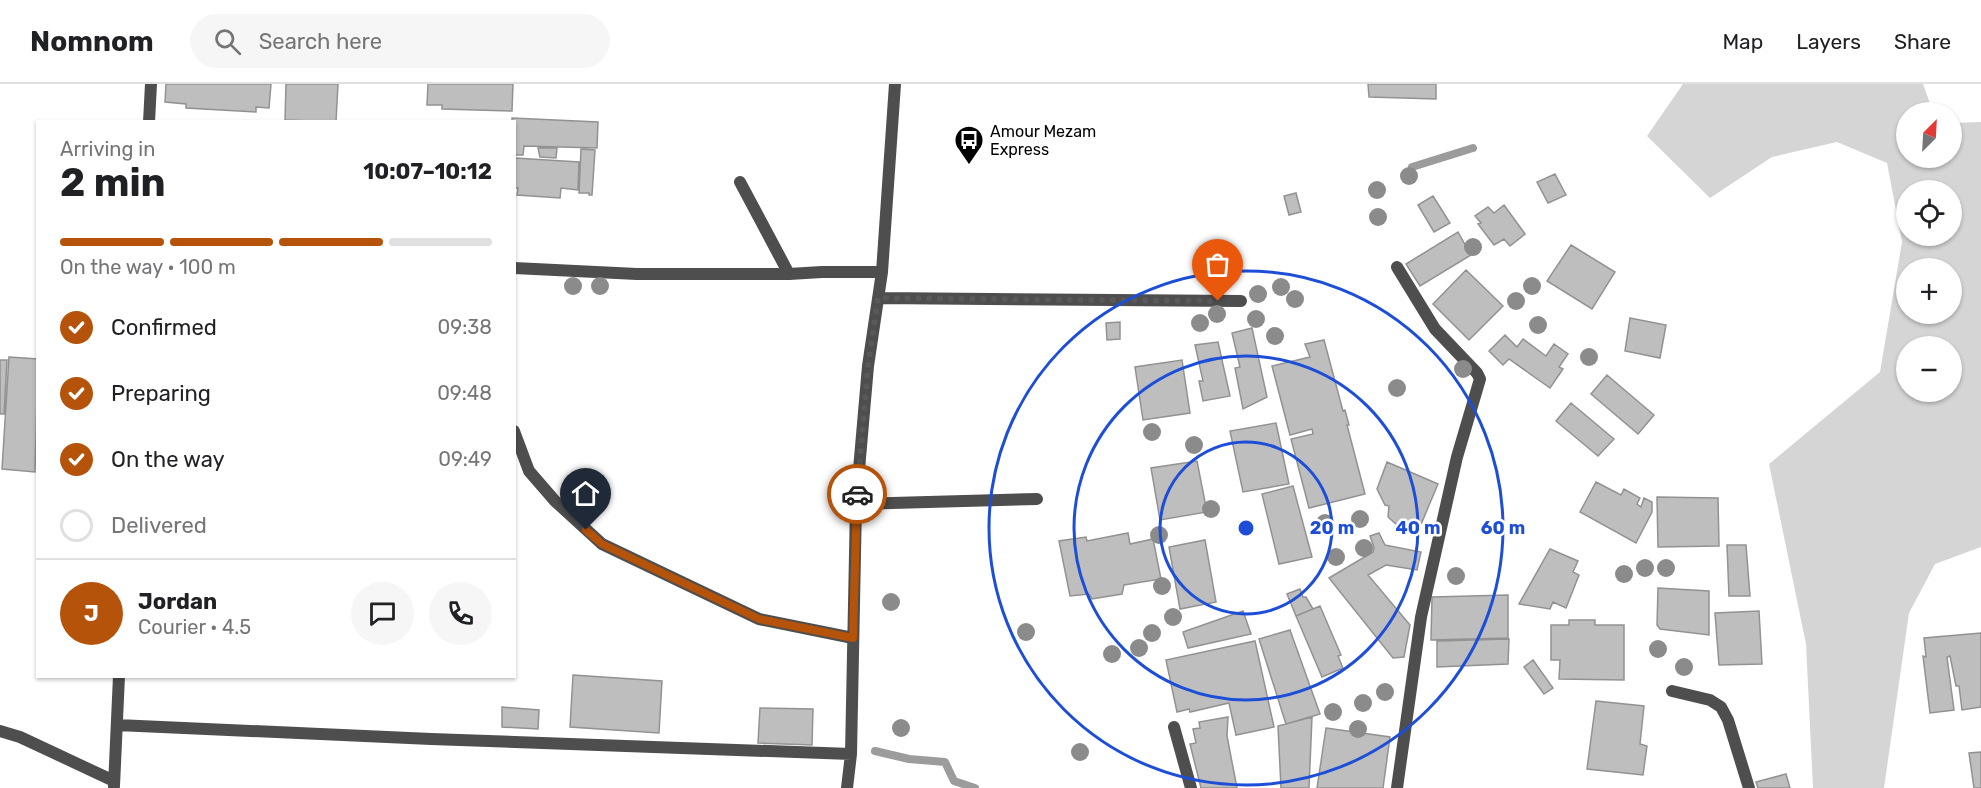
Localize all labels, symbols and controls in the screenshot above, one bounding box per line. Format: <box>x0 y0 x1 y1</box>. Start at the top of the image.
search box <box>190 14 610 68</box>
text: Nomnom <box>30 25 154 58</box>
icon: search <box>211 25 244 58</box>
text: Search here <box>259 28 382 55</box>
text: Map <box>1722 29 1763 54</box>
text: Layers <box>1796 29 1861 54</box>
text: Share <box>1894 29 1951 54</box>
north arrow <box>1896 102 1962 168</box>
map controls <box>1896 102 1962 402</box>
place label: Amour Mezam Express <box>990 122 1096 159</box>
bus stop icon: Amour Mezam Express <box>953 124 985 166</box>
text: Arriving in <box>60 137 155 161</box>
text: 10:07–10:12 <box>363 158 492 185</box>
text: 2 min <box>60 160 166 206</box>
button: locate <box>1896 180 1962 246</box>
pin <box>1192 239 1243 301</box>
icon: bag <box>1201 248 1234 281</box>
text: On the way · 100 m <box>60 255 236 279</box>
button: + <box>1896 258 1962 324</box>
icon: check <box>60 311 93 344</box>
text: Confirmed <box>111 314 217 341</box>
text: 09:38 <box>438 315 492 339</box>
button: − <box>1896 336 1962 402</box>
icon: check <box>60 377 93 410</box>
text: Preparing <box>111 380 211 407</box>
text: 09:48 <box>437 381 492 405</box>
icon: check <box>60 443 93 476</box>
text: On the way <box>111 446 225 473</box>
text: 09:49 <box>438 447 492 471</box>
courier <box>827 464 887 524</box>
pin <box>560 468 611 530</box>
icon: home <box>569 477 602 510</box>
icon: car <box>841 478 874 511</box>
text: Delivered <box>111 512 207 539</box>
text: 20 m <box>1310 517 1354 539</box>
text: 40 m <box>1396 517 1440 539</box>
text: 60 m <box>1481 517 1525 539</box>
centre of rings <box>1236 518 1256 538</box>
button: chat <box>351 582 414 645</box>
button: phone <box>429 582 492 645</box>
text: Jordan <box>138 588 217 615</box>
text: J <box>84 600 99 627</box>
text: Courier · 4.5 <box>138 615 251 639</box>

